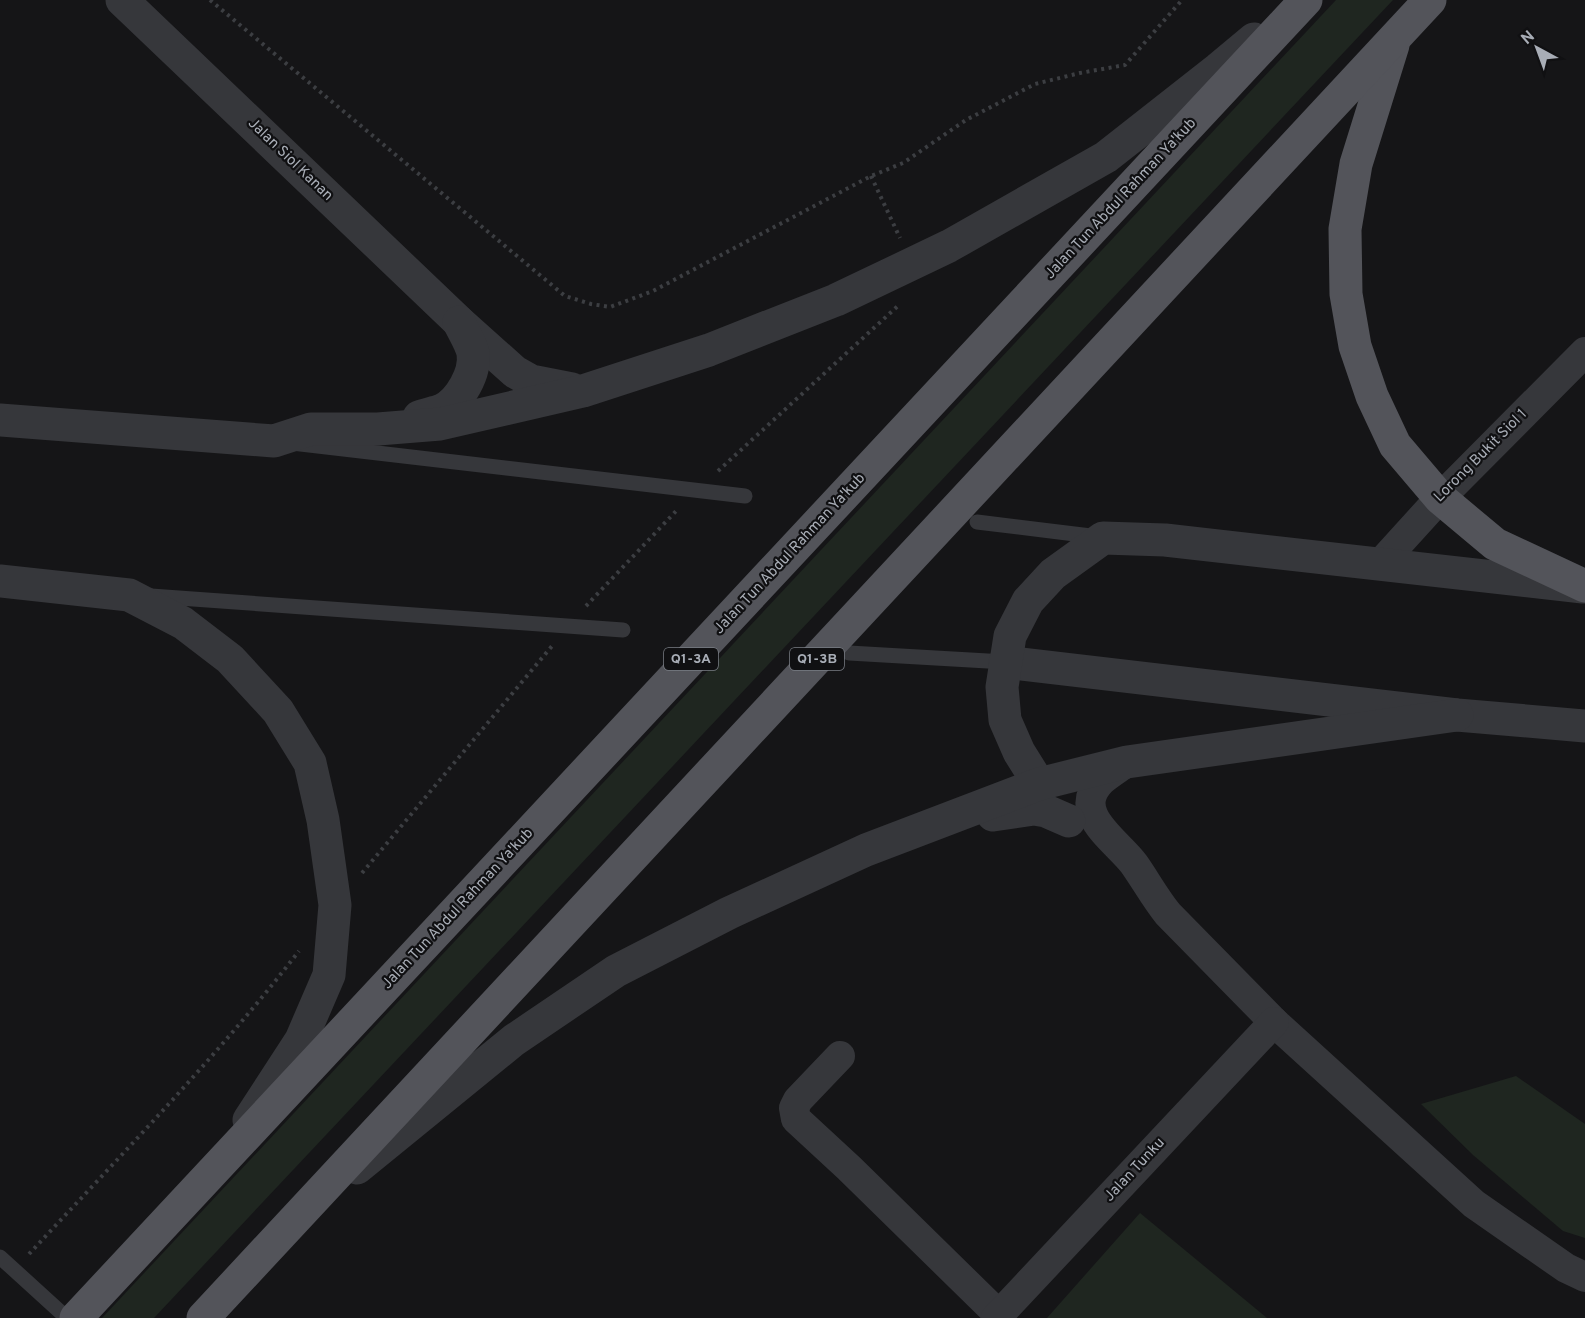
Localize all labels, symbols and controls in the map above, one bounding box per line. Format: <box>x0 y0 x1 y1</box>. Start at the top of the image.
north arrow <box>1507 18 1567 78</box>
text: N <box>1518 27 1539 50</box>
street label: Jalan Siol Kanan <box>243 114 337 206</box>
street label: Jalan Tun Abdul Rahman Ya'kub <box>1041 114 1201 284</box>
street label: Lorong Bukit Siol 1 <box>1430 405 1532 507</box>
street label: Jalan Tun Abdul Rahman Ya'kub <box>710 469 870 639</box>
road number: Q1-3A <box>664 648 718 670</box>
road number: Q1-3B <box>790 648 844 670</box>
street label: Jalan Tun Abdul Rahman Ya'kub <box>378 824 538 994</box>
street label: Jalan Tunku <box>1101 1134 1169 1206</box>

